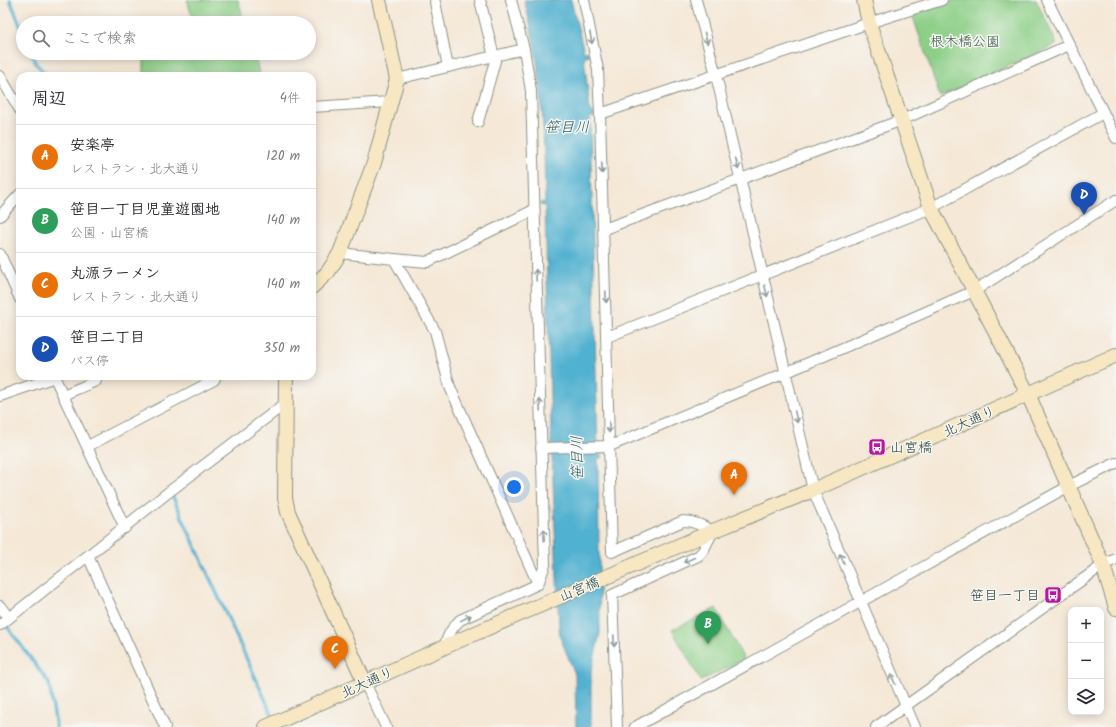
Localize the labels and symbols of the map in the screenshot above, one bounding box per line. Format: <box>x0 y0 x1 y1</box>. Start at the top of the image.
one-way arrow <box>588 31 596 44</box>
one-way arrow <box>703 31 710 44</box>
park label: 根木橋公園 <box>930 31 1000 53</box>
water label: 笹目川 <box>544 116 590 140</box>
one-way arrow <box>733 157 741 170</box>
one-way arrow <box>598 161 606 174</box>
pin: D <box>1071 182 1097 215</box>
one-way arrow <box>532 269 540 282</box>
one-way arrow <box>763 284 770 297</box>
one-way arrow <box>602 290 610 303</box>
one-way arrow <box>536 399 544 412</box>
street label: 北大通り <box>939 400 999 443</box>
one-way arrow <box>792 410 800 423</box>
one-way arrow <box>605 420 613 433</box>
water label: 笹目川 <box>566 435 590 481</box>
bus stop icon: 山宮橋 <box>867 437 887 457</box>
place label: 山宮橋 <box>890 437 932 459</box>
pin: A <box>721 462 747 495</box>
your location <box>504 477 524 497</box>
one-way arrow <box>540 529 548 542</box>
one-way arrow <box>838 554 846 566</box>
one-way arrow <box>683 557 695 564</box>
street label: 山宮橋 <box>556 572 603 608</box>
place label: 笹目一丁目 <box>970 585 1040 607</box>
bus stop icon: 笹目一丁目 <box>1043 585 1063 605</box>
pin: B <box>695 611 721 644</box>
one-way arrow <box>460 614 472 621</box>
one-way arrow <box>610 634 618 647</box>
pin: C <box>322 636 348 669</box>
street label: 北大通り <box>337 661 397 704</box>
one-way arrow <box>889 673 897 685</box>

